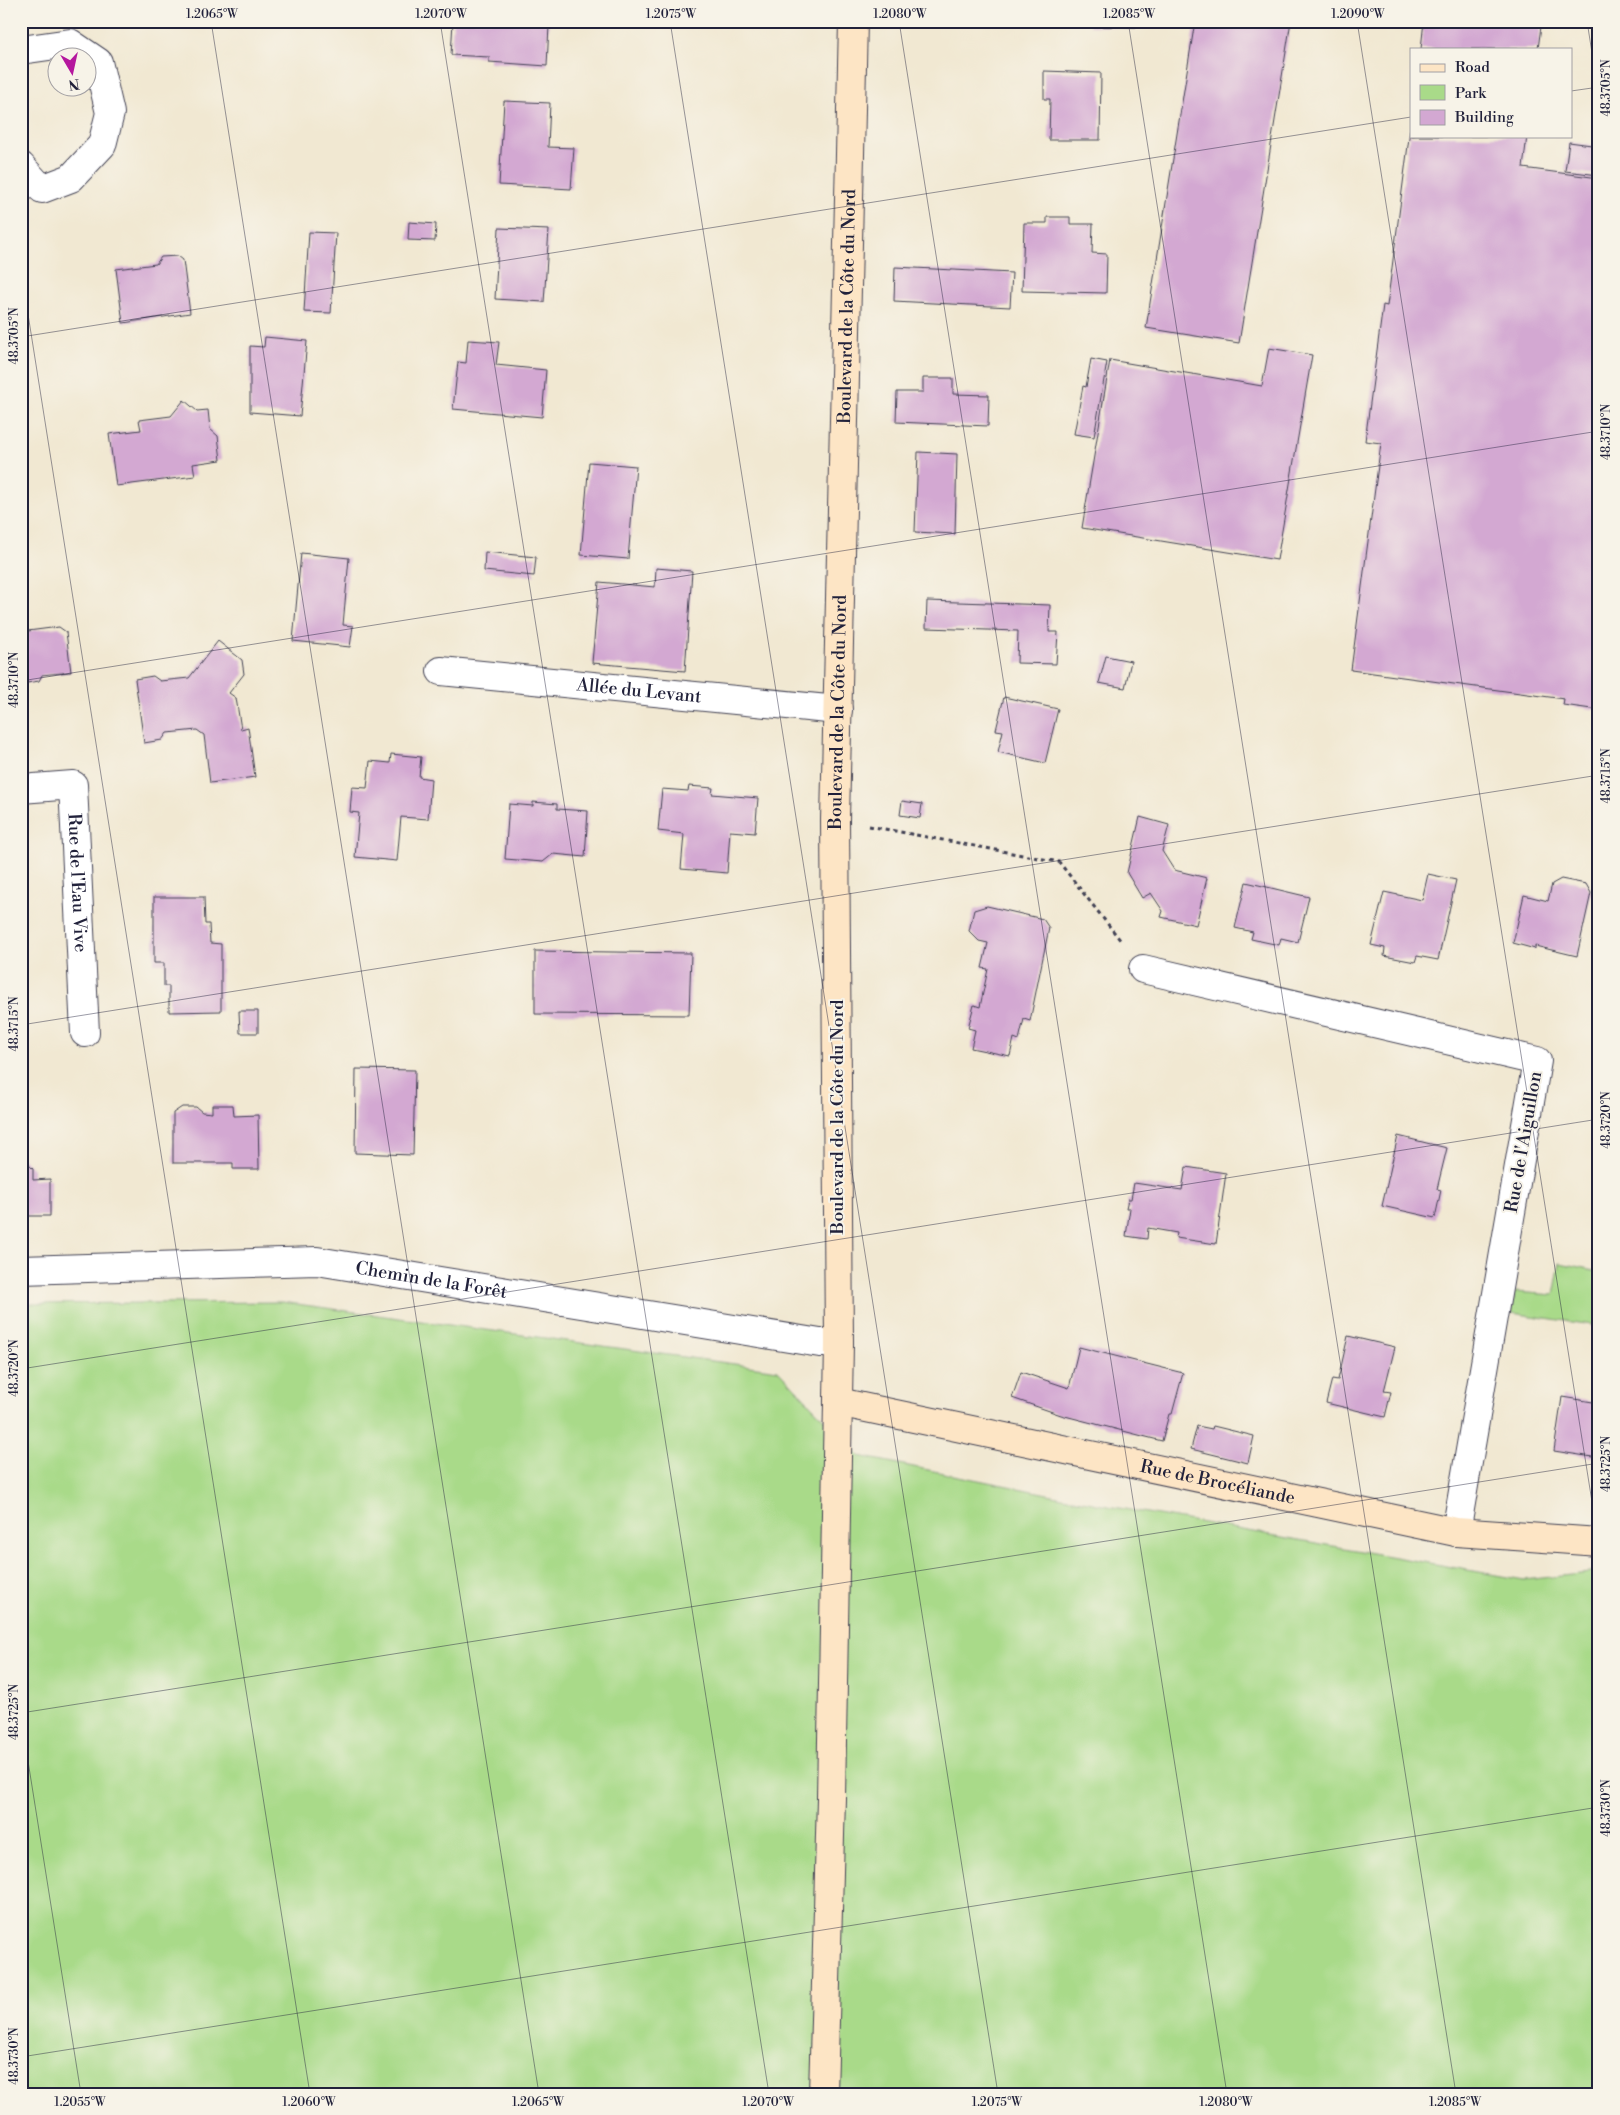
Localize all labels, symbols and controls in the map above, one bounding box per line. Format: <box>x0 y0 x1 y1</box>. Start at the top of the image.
text: 1.2065°W <box>186 7 239 22</box>
text: 1.2070°W <box>415 7 468 22</box>
text: 1.2075°W <box>646 7 697 22</box>
text: 1.2080°W <box>873 7 928 22</box>
text: 1.2085°W <box>1103 7 1156 22</box>
text: 1.2090°W <box>1331 7 1386 22</box>
north arrow <box>48 48 98 98</box>
legend <box>1410 48 1572 138</box>
text: Road <box>1455 58 1490 77</box>
text: 48.3705°N <box>1599 59 1614 117</box>
text: N <box>67 74 81 94</box>
text: Park <box>1455 84 1487 103</box>
text: Building <box>1454 108 1514 127</box>
street label: Boulevard de la Côte du Nord <box>833 188 861 425</box>
text: 48.3705°N <box>7 307 22 365</box>
text: 48.3710°N <box>1599 404 1614 460</box>
street label: Boulevard de la Côte du Nord <box>824 594 852 831</box>
text: 48.3710°N <box>7 652 22 708</box>
street label: Allée du Levant <box>575 673 703 709</box>
text: 48.3715°N <box>1599 748 1614 804</box>
street label: Rue de l'Eau Vive <box>62 813 92 953</box>
text: 48.3715°N <box>7 996 22 1052</box>
street label: Boulevard de la Côte du Nord <box>826 999 849 1235</box>
street label: Rue de l'Aiguillon <box>1500 1069 1547 1215</box>
text: 48.3720°N <box>1599 1091 1614 1149</box>
street label: Chemin de la Forêt <box>354 1256 509 1304</box>
text: 48.3720°N <box>7 1339 22 1397</box>
text: 48.3725°N <box>1599 1436 1614 1492</box>
street label: Rue de Brocéliande <box>1138 1455 1297 1510</box>
text: 48.3725°N <box>7 1684 22 1740</box>
text: 48.3730°N <box>1599 1779 1614 1837</box>
text: 48.3730°N <box>7 2027 22 2085</box>
text: 1.2055°W <box>54 2095 107 2110</box>
text: 1.2060°W <box>282 2095 337 2110</box>
text: 1.2065°W <box>512 2095 565 2110</box>
text: 1.2070°W <box>742 2095 795 2110</box>
text: 1.2075°W <box>972 2095 1023 2110</box>
text: 1.2080°W <box>1199 2095 1254 2110</box>
text: 1.2085°W <box>1429 2095 1482 2110</box>

